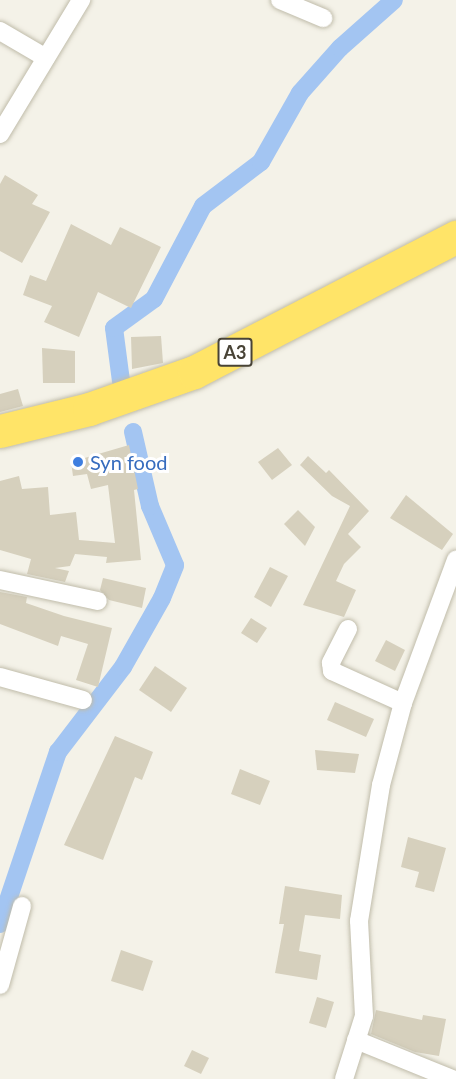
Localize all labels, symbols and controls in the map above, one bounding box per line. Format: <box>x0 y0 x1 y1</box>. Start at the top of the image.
road number: A3 <box>217 337 253 367</box>
place label: Syn food <box>90 450 167 474</box>
marker: Syn food <box>71 455 85 469</box>

